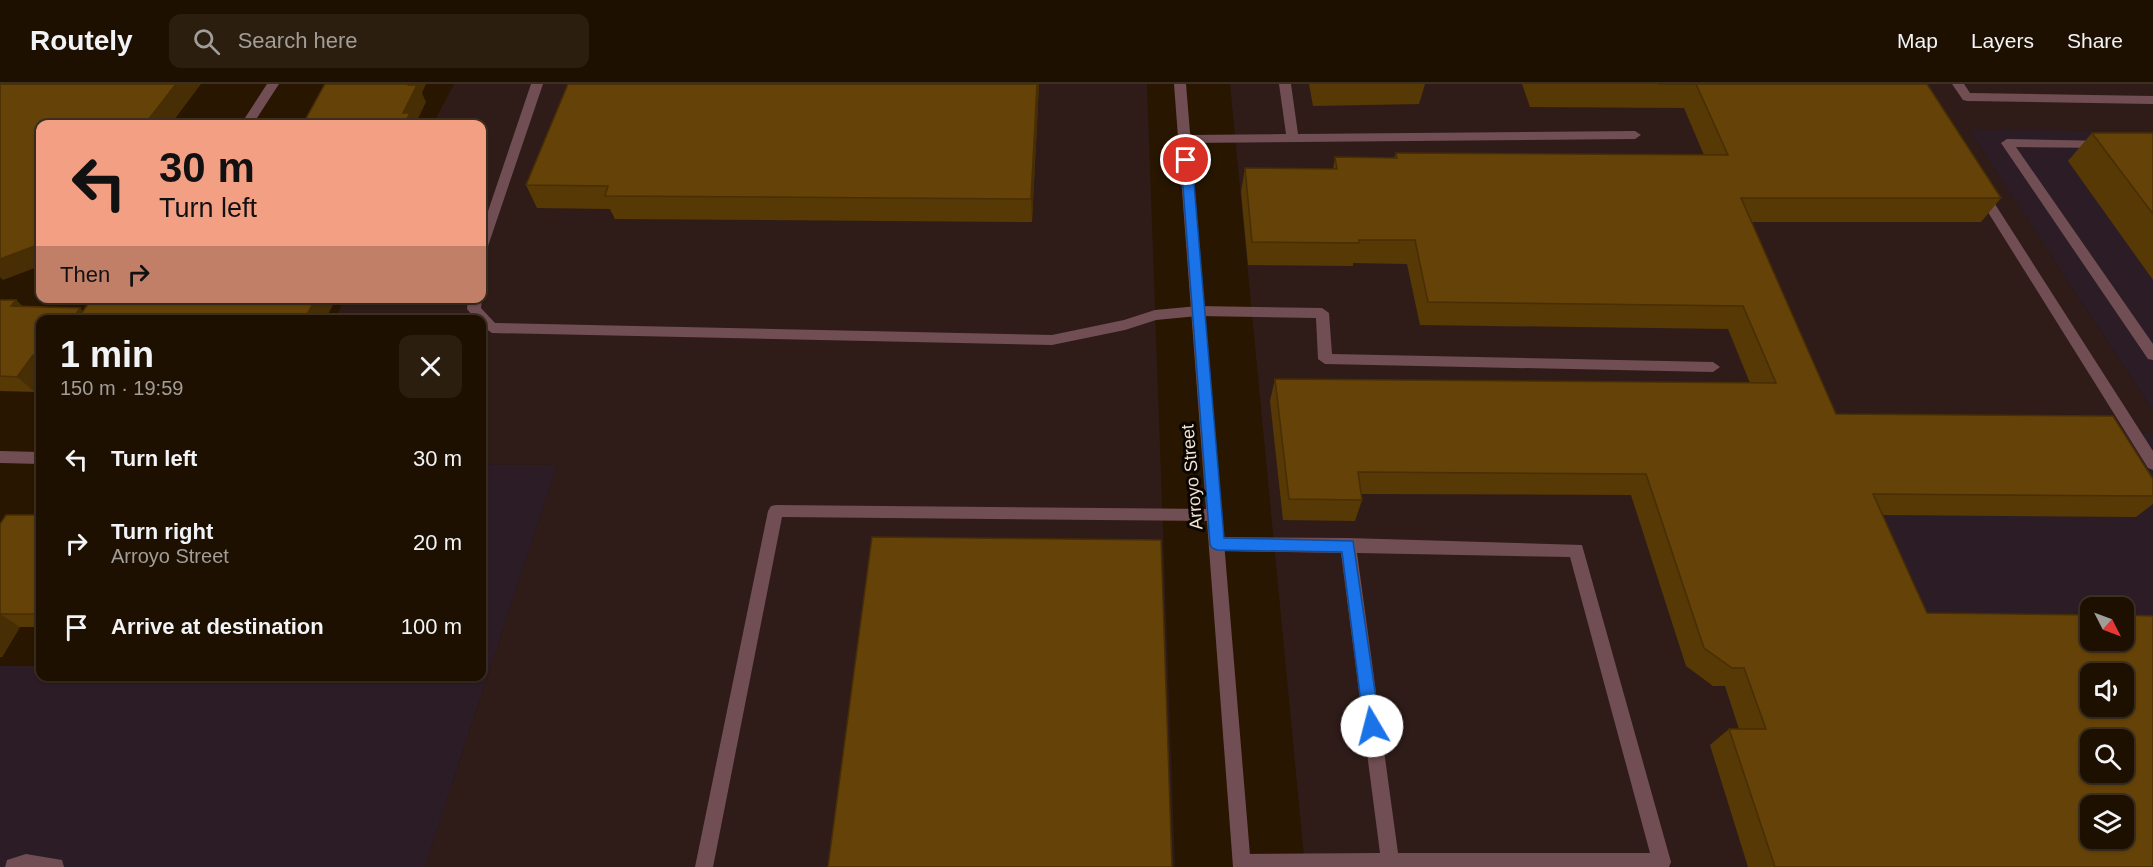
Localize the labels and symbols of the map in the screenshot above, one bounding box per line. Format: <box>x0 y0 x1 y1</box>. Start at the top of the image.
pin <box>1160 134 1211 185</box>
street label: Arroyo Street <box>1177 423 1207 531</box>
north arrow <box>2080 597 2134 651</box>
position arrow <box>1340 694 1404 758</box>

